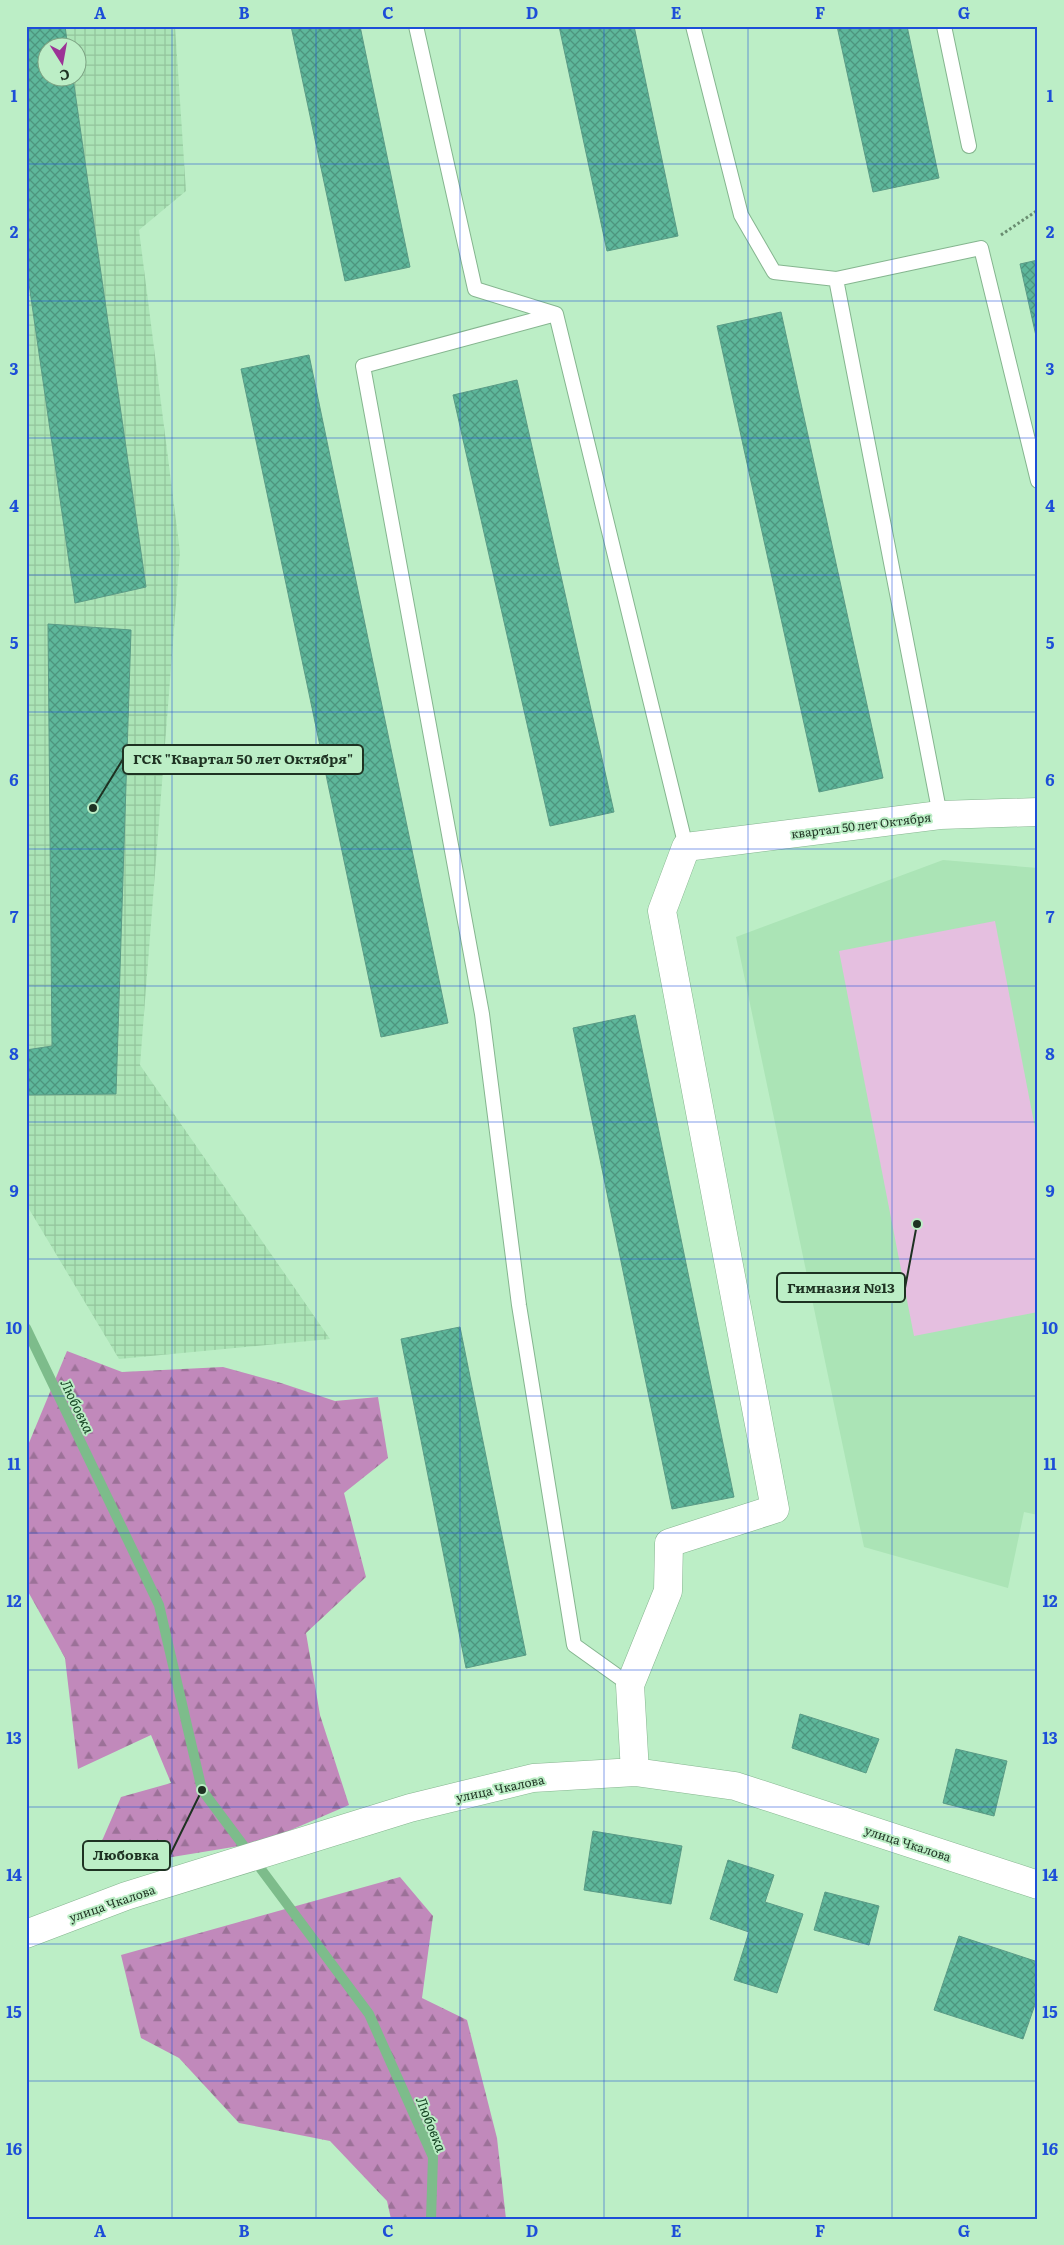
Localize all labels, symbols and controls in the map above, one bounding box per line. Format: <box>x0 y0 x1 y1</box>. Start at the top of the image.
text: A <box>94 0 106 24</box>
text: B <box>238 0 250 24</box>
text: C <box>382 0 394 24</box>
text: D <box>526 0 538 24</box>
text: E <box>671 0 682 24</box>
text: F <box>815 0 825 24</box>
text: G <box>958 0 970 24</box>
north arrow <box>38 38 88 88</box>
text: С <box>58 65 71 87</box>
text: 1 <box>11 83 18 107</box>
text: 1 <box>1047 83 1054 107</box>
text: 2 <box>10 219 19 243</box>
text: 2 <box>1046 219 1055 243</box>
text: 3 <box>10 356 19 380</box>
text: 3 <box>1046 356 1055 380</box>
text: 4 <box>9 493 19 517</box>
text: 4 <box>1045 493 1055 517</box>
text: 5 <box>10 630 19 654</box>
text: 5 <box>1046 630 1055 654</box>
callout: ГСК "Квартал 50 лет Октября" <box>123 745 363 774</box>
text: ГСК "Квартал 50 лет Октября" <box>133 748 353 768</box>
text: 6 <box>9 767 19 791</box>
text: 6 <box>1045 767 1055 791</box>
street label: квартал 50 лет Октября <box>790 807 932 843</box>
text: 7 <box>10 904 19 928</box>
text: 7 <box>1046 904 1055 928</box>
text: 8 <box>9 1041 19 1065</box>
text: 8 <box>1045 1041 1055 1065</box>
text: 9 <box>9 1178 19 1202</box>
text: 9 <box>1045 1178 1055 1202</box>
callout: Гимназия №13 <box>777 1273 905 1302</box>
text: Гимназия №13 <box>787 1277 895 1297</box>
text: 10 <box>6 1315 22 1339</box>
text: 10 <box>1042 1315 1058 1339</box>
water label: Любовка <box>56 1376 100 1436</box>
text: 11 <box>7 1451 21 1475</box>
text: 11 <box>1043 1451 1057 1475</box>
text: 12 <box>6 1588 22 1612</box>
text: 12 <box>1042 1588 1058 1612</box>
text: 13 <box>6 1725 22 1749</box>
text: 13 <box>1042 1725 1058 1749</box>
street label: улица Чкалова <box>454 1770 546 1806</box>
street label: улица Чкалова <box>862 1821 954 1866</box>
callout: Любовка <box>83 1841 170 1870</box>
text: Любовка <box>93 1844 160 1864</box>
text: 14 <box>6 1862 22 1886</box>
text: 14 <box>1042 1862 1058 1886</box>
street label: улица Чкалова <box>67 1880 158 1926</box>
text: 15 <box>6 1999 22 2023</box>
text: 15 <box>1042 1999 1058 2023</box>
water label: Любовка <box>412 2093 452 2155</box>
text: 16 <box>6 2136 22 2160</box>
text: 16 <box>1042 2136 1058 2160</box>
text: A <box>94 2218 106 2242</box>
text: B <box>238 2218 250 2242</box>
text: C <box>382 2218 394 2242</box>
text: D <box>526 2218 538 2242</box>
text: E <box>671 2218 682 2242</box>
text: F <box>815 2218 825 2242</box>
text: G <box>958 2218 970 2242</box>

